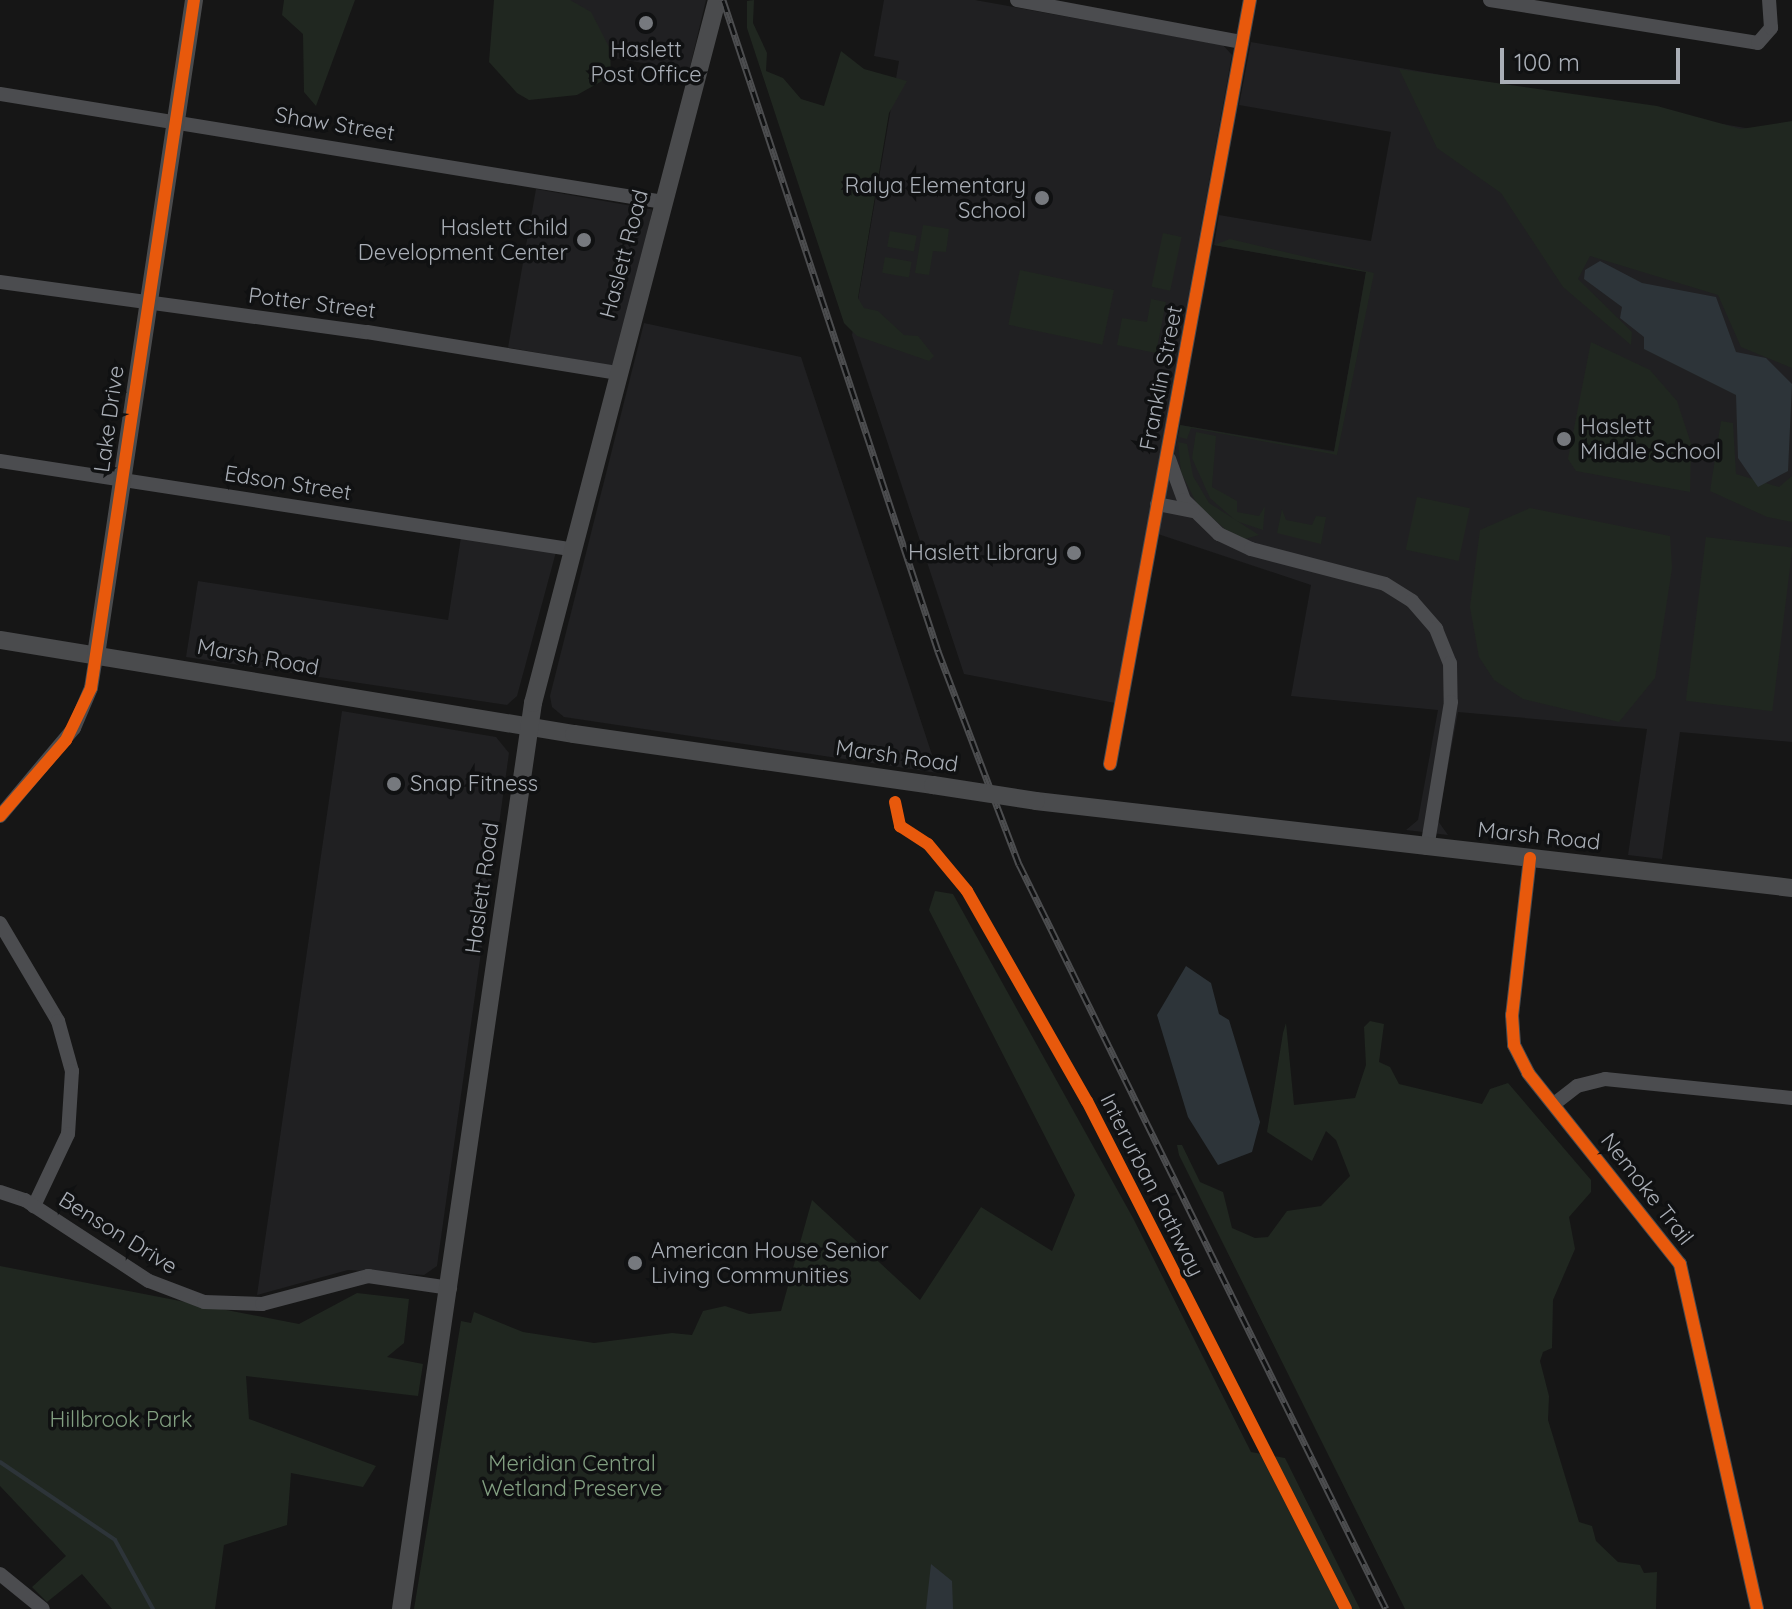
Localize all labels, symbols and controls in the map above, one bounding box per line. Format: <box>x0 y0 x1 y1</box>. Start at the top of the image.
marker: Haslett Post Office <box>637 14 655 32</box>
scale bar <box>1504 32 1684 82</box>
place label: Haslett Post Office <box>590 36 702 88</box>
text: 100 m <box>1514 47 1580 77</box>
street label: Shaw Street <box>273 102 397 146</box>
place label: Ralya Elementary School <box>845 172 1026 224</box>
street label: Haslett Road <box>594 187 654 321</box>
marker: Ralya Elementary School <box>1033 189 1051 207</box>
place label: Haslett Child Development Center <box>358 214 568 266</box>
marker: Haslett Child Development Center <box>575 231 593 249</box>
street label: Potter Street <box>247 282 377 324</box>
street label: Franklin Street <box>1134 303 1188 453</box>
street label: Lake Drive <box>88 364 130 474</box>
place label: Haslett Middle School <box>1580 413 1721 464</box>
marker: Haslett Middle School <box>1555 430 1573 448</box>
street label: Edson Street <box>223 460 353 506</box>
place label: Haslett Library <box>908 540 1058 566</box>
marker: Haslett Library <box>1065 544 1083 562</box>
street label: Marsh Road <box>195 633 321 681</box>
street label: Marsh Road <box>834 734 960 778</box>
place label: Snap Fitness <box>410 771 538 797</box>
marker: Snap Fitness <box>385 775 403 793</box>
street label: Marsh Road <box>1476 816 1602 856</box>
street label: Haslett Road <box>460 821 504 955</box>
street label: Interurban Pathway <box>1094 1089 1210 1281</box>
street label: Nemoke Trail <box>1595 1128 1699 1250</box>
street label: Benson Drive <box>54 1186 182 1280</box>
place label: American House Senior Living Communities <box>651 1237 889 1288</box>
marker: American House Senior Living Communities <box>626 1254 644 1272</box>
park label: Hillbrook Park <box>50 1407 192 1433</box>
park label: Meridian Central Wetland Preserve <box>481 1450 663 1502</box>

